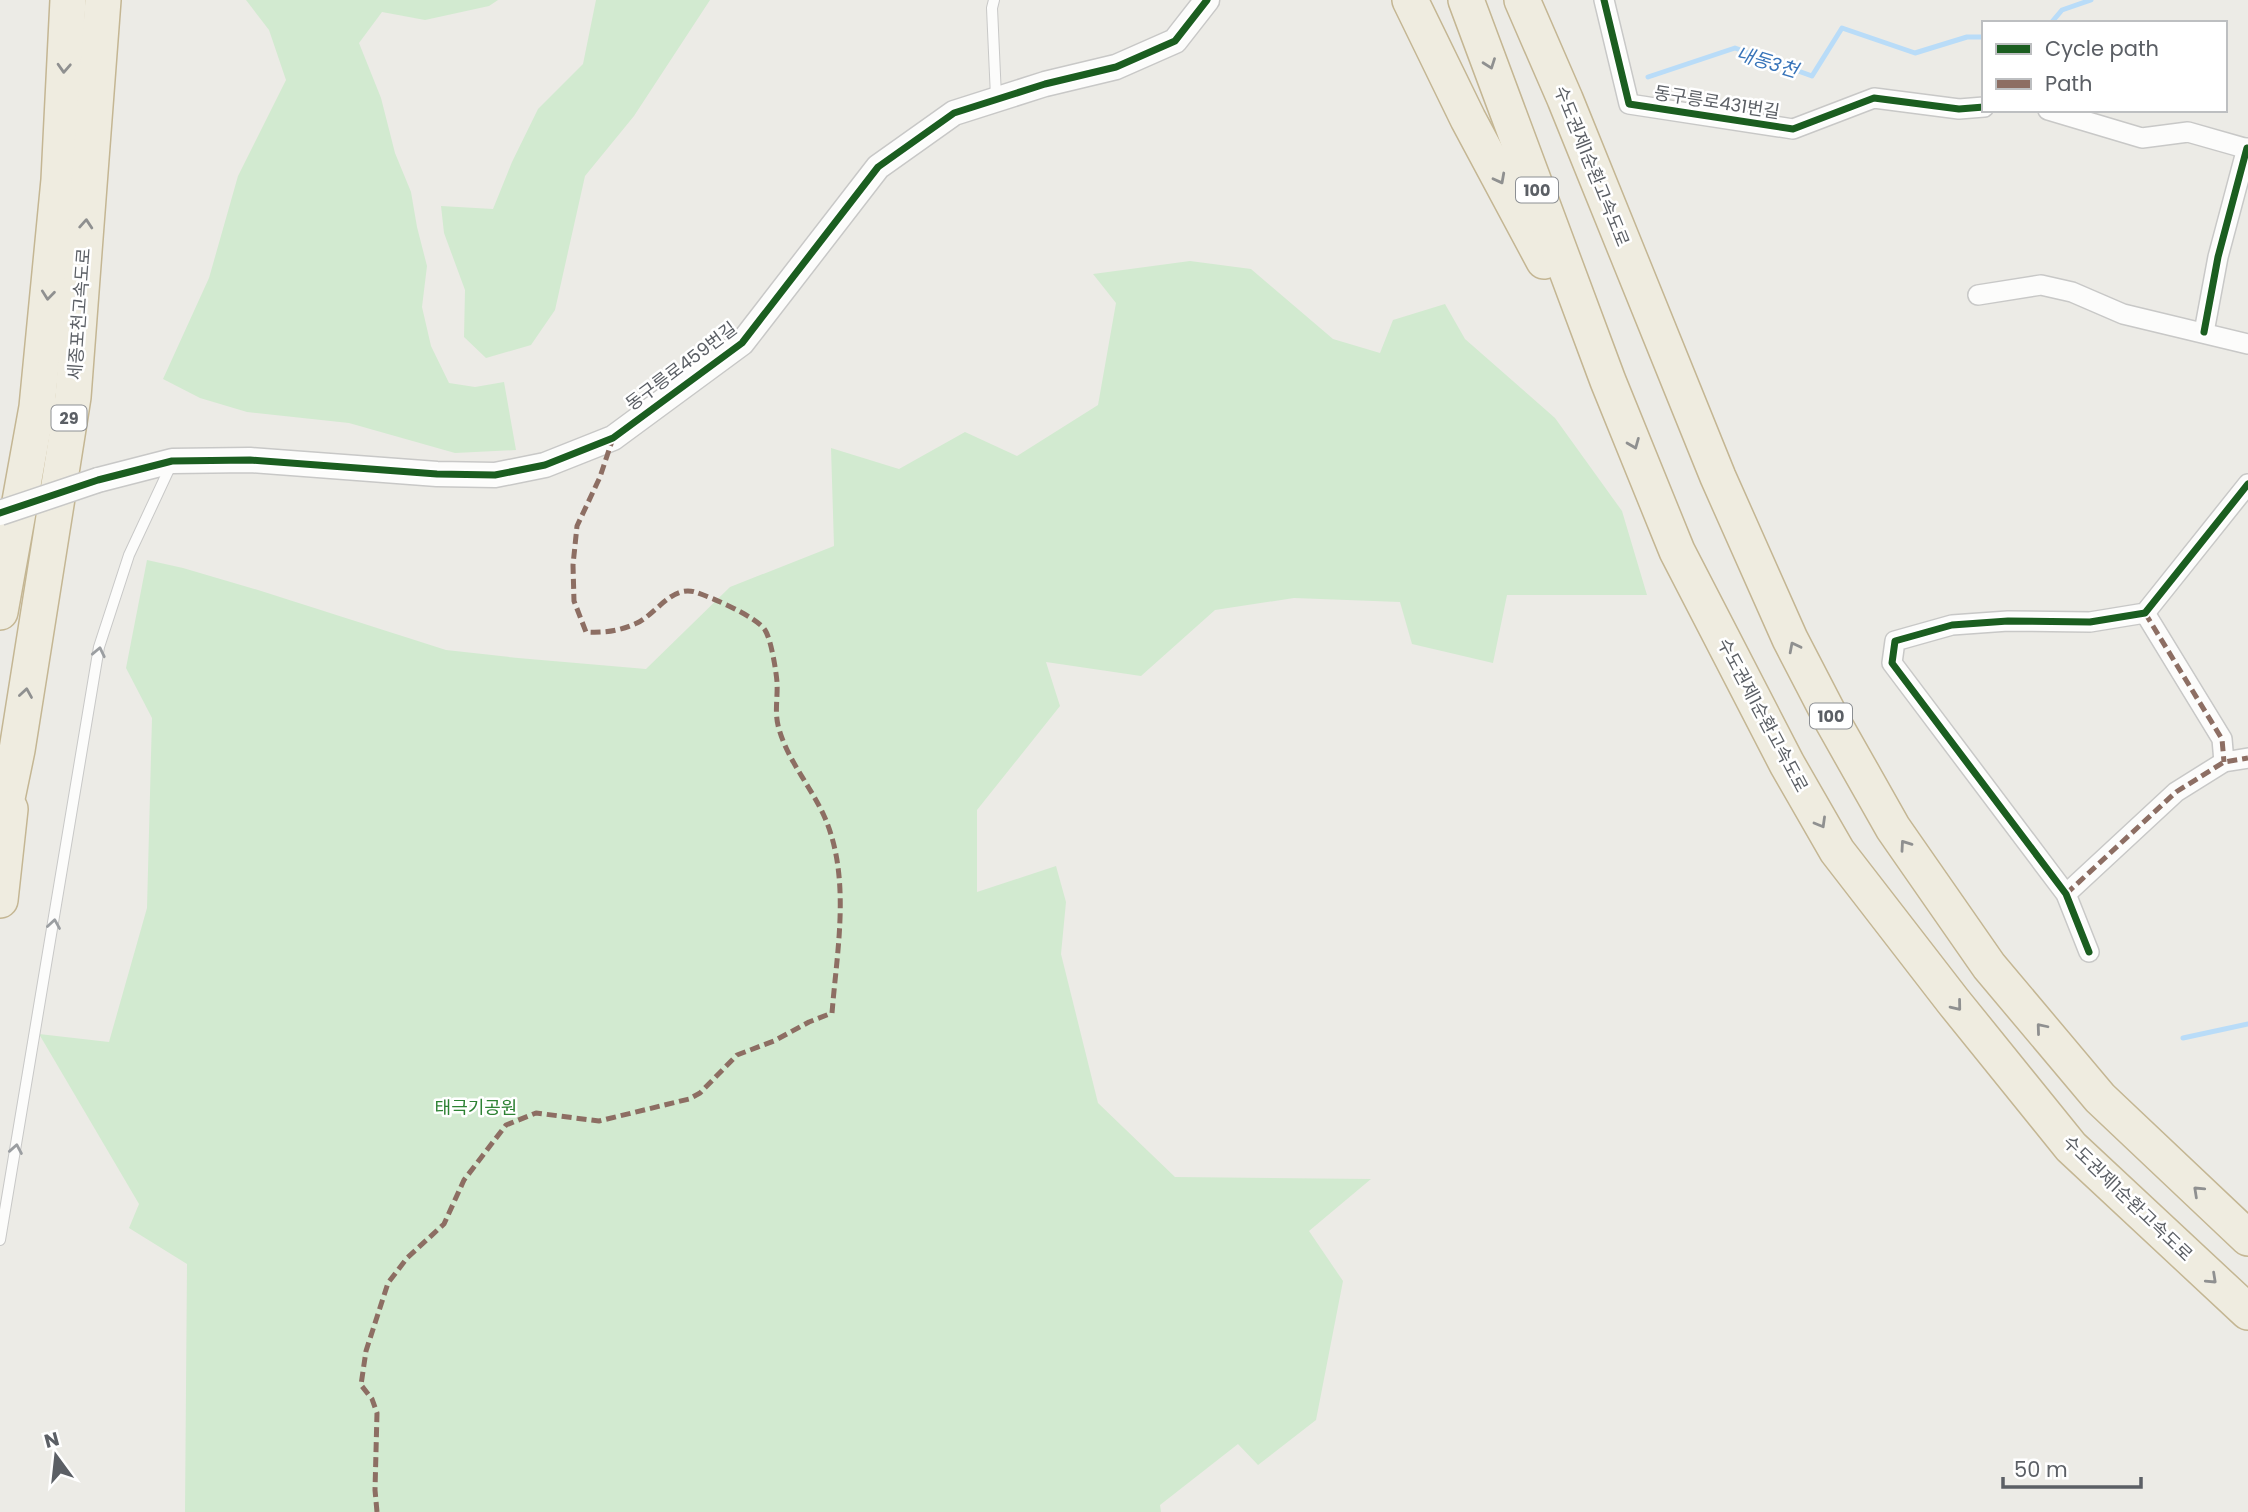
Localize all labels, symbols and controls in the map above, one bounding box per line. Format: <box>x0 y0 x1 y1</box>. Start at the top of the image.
legend <box>1982 21 2227 112</box>
text: Cycle path <box>2045 34 2159 63</box>
water label: 내동3천 <box>1733 40 1803 85</box>
one-way arrow <box>1482 57 1496 69</box>
one-way arrow <box>57 63 72 74</box>
text: Path <box>2045 69 2092 98</box>
street label: 동구릉로431번길 <box>1652 80 1782 124</box>
street label: 수도권제1순환고속도로 <box>1548 82 1636 250</box>
one-way arrow <box>1492 172 1505 184</box>
road number: 100 <box>1516 178 1558 202</box>
one-way arrow <box>78 219 93 230</box>
street label: 세종포천고속도로 <box>62 247 96 381</box>
one-way arrow <box>41 290 56 301</box>
street label: 동구릉로459번길 <box>620 316 742 416</box>
road number: 29 <box>52 406 86 430</box>
one-way arrow <box>1625 438 1639 450</box>
street label: 수도권제1순환고속도로 <box>1712 633 1814 797</box>
one-way arrow <box>1789 641 1803 654</box>
one-way arrow <box>90 646 105 658</box>
one-way arrow <box>18 687 33 699</box>
road number: 100 <box>1810 704 1852 729</box>
one-way arrow <box>1813 816 1826 829</box>
one-way arrow <box>1901 840 1913 853</box>
one-way arrow <box>46 919 61 930</box>
one-way arrow <box>1948 998 1961 1011</box>
one-way arrow <box>2036 1023 2049 1035</box>
park label: 태극기공원 <box>435 1095 517 1120</box>
street label: 수도권제1순환고속도로 <box>2058 1129 2198 1267</box>
one-way arrow <box>8 1143 23 1155</box>
one-way arrow <box>2193 1187 2206 1199</box>
one-way arrow <box>2204 1270 2217 1283</box>
north arrow <box>21 1421 91 1491</box>
text: N <box>41 1425 62 1455</box>
scale bar <box>2003 1446 2141 1490</box>
text: 50 m <box>2014 1455 2068 1484</box>

